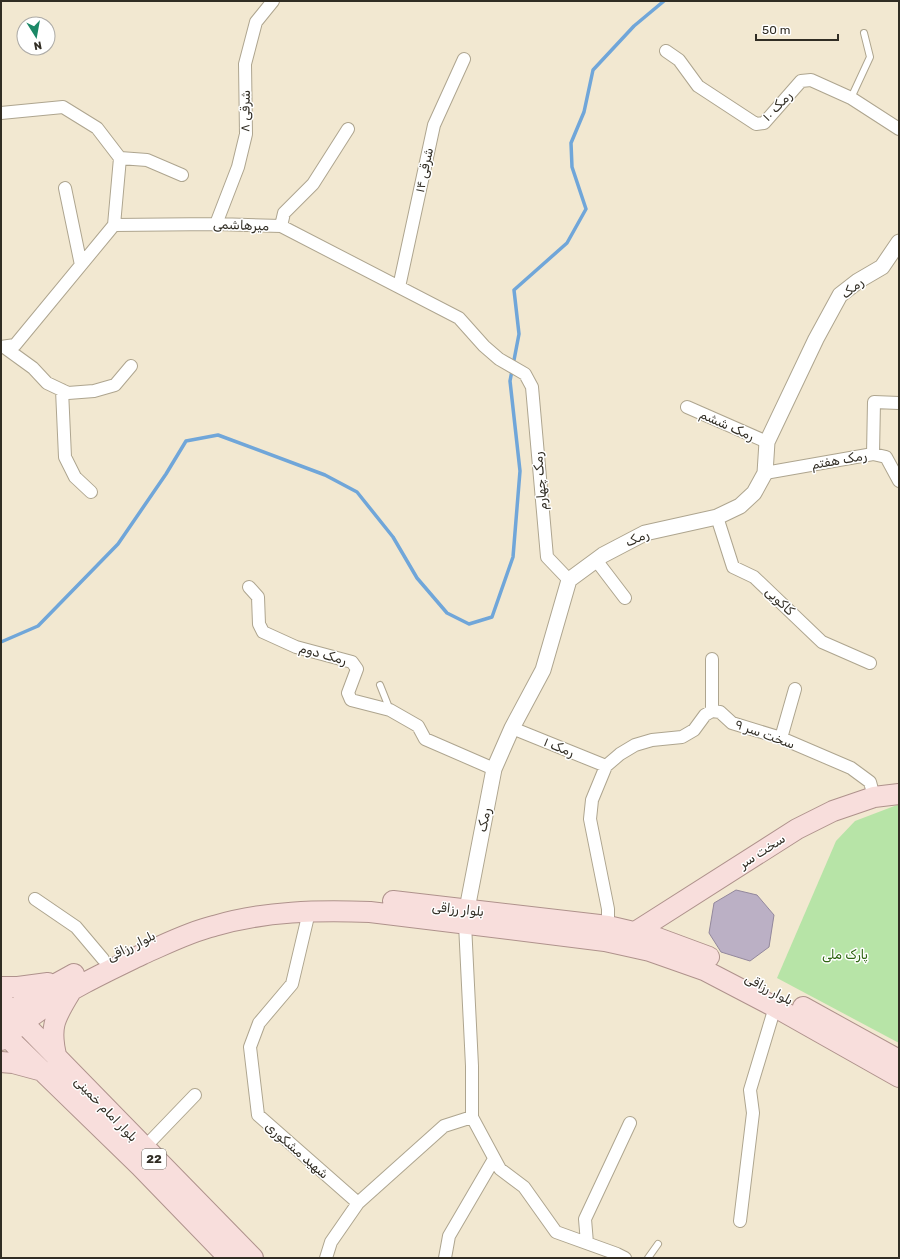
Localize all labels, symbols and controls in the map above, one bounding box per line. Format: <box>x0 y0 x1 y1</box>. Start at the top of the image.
north arrow <box>16 16 56 56</box>
scale bar <box>756 16 838 42</box>
text: 50 m <box>762 23 790 37</box>
text: N <box>33 38 43 52</box>
street label: رمک ۱۰ <box>759 88 795 125</box>
street label: شرقی ۸ <box>237 90 254 132</box>
street label: شرقی ۱۴ <box>412 146 437 194</box>
street label: میرهاشمی <box>213 217 269 234</box>
street label: رمک <box>838 274 867 302</box>
street label: رمک ششم <box>697 406 757 445</box>
street label: رمک هفتم <box>810 448 868 473</box>
street label: رمک چهارم <box>530 451 551 511</box>
street label: رمک <box>623 526 652 551</box>
street label: کاکویی <box>762 584 798 619</box>
street label: رمک دوم <box>297 640 348 669</box>
street label: سخت سر ۹ <box>733 716 797 753</box>
street label: رمک ۱ <box>541 734 576 761</box>
street label: رمک <box>474 807 495 834</box>
street label: سخت سر <box>735 831 788 873</box>
street label: بلوار رزاقی <box>431 899 485 920</box>
street label: بلوار رزاقی <box>104 928 158 965</box>
park label: پارک ملی <box>822 947 868 963</box>
street label: بلوار رزاقی <box>742 970 796 1009</box>
street label: بلوار امام خمینی <box>71 1073 141 1145</box>
street label: شهید مشکوری <box>262 1118 332 1182</box>
road number: 22 <box>142 1149 166 1169</box>

